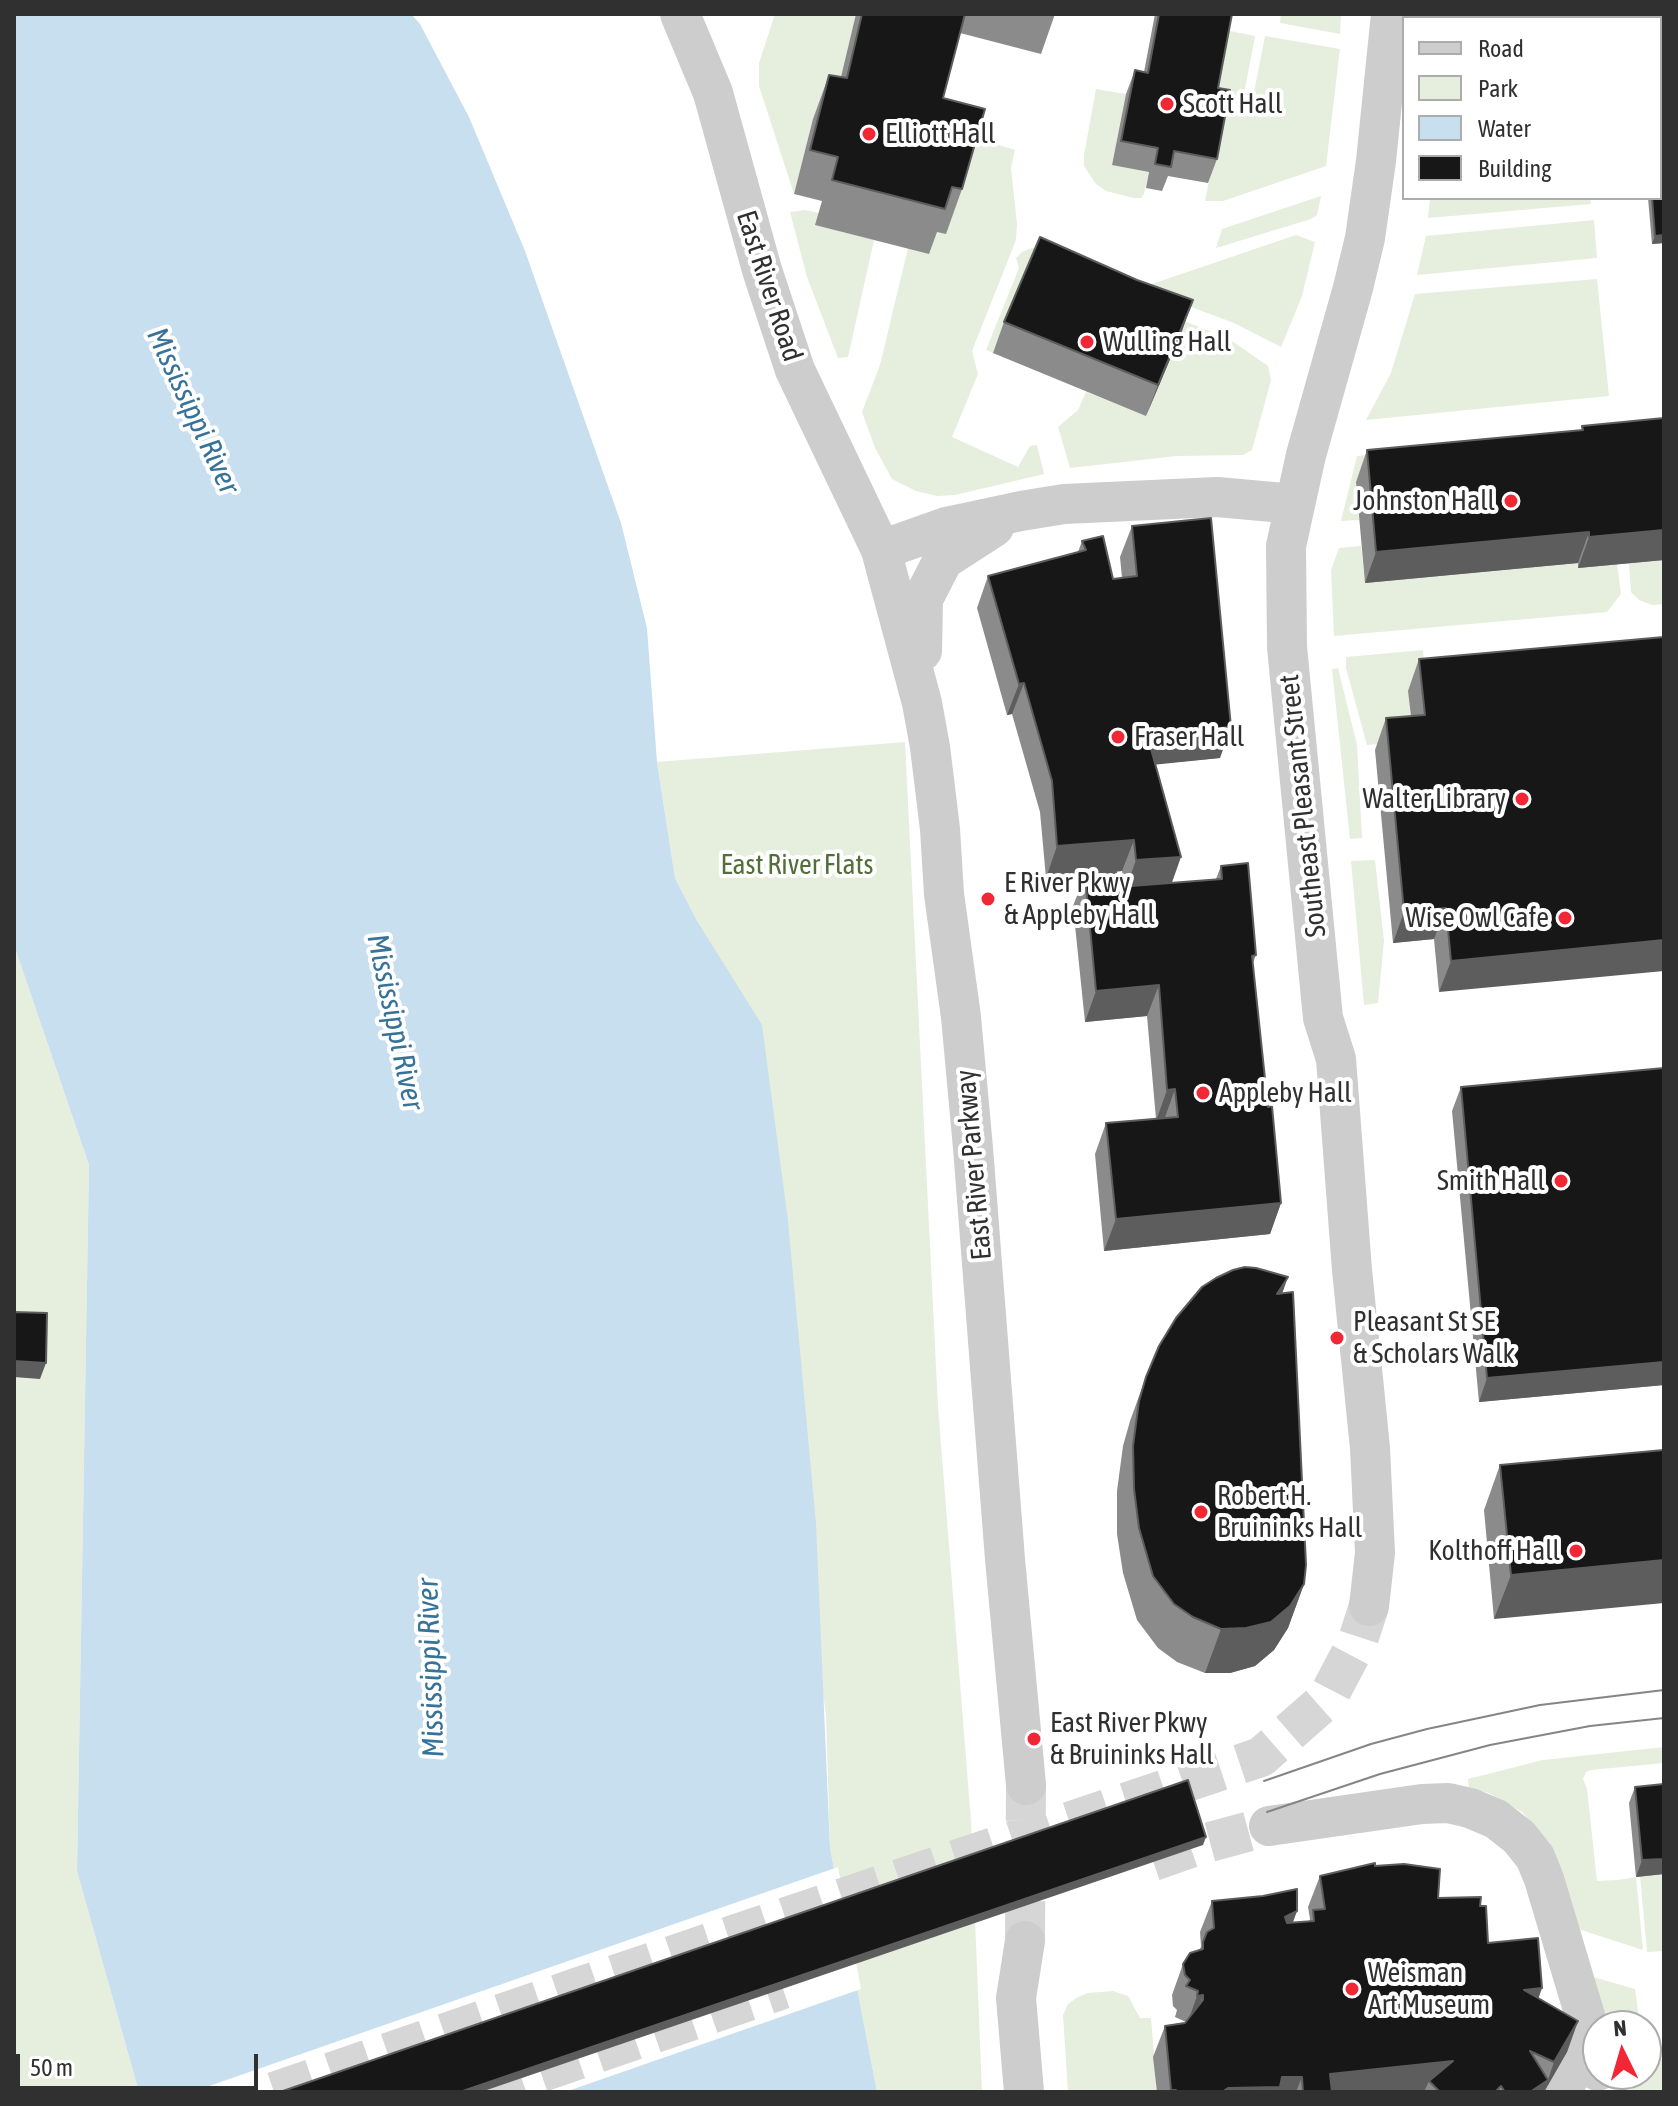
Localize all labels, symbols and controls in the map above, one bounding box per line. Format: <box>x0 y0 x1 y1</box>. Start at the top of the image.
legend <box>1402 16 1662 200</box>
text: Road <box>1478 35 1524 62</box>
text: Park <box>1478 75 1518 102</box>
place label: Scott Hall <box>1183 87 1282 121</box>
marker: Scott Hall <box>1158 95 1176 113</box>
text: Water <box>1478 115 1531 142</box>
place label: Elliott Hall <box>885 117 995 151</box>
marker: Elliott Hall <box>860 125 878 143</box>
text: Building <box>1478 155 1551 182</box>
street label: East River Road <box>729 206 809 366</box>
water label: Mississippi River <box>139 322 247 500</box>
place label: Wulling Hall <box>1103 325 1231 359</box>
marker: Wulling Hall <box>1078 333 1096 351</box>
place label: Johnston Hall <box>1353 484 1495 518</box>
marker: Johnston Hall <box>1502 492 1520 510</box>
street label: Southeast Pleasant Street <box>1272 673 1334 939</box>
place label: Fraser Hall <box>1134 720 1244 754</box>
marker: Fraser Hall <box>1109 728 1127 746</box>
place label: Walter Library <box>1362 782 1506 816</box>
marker: Walter Library <box>1513 790 1531 808</box>
park label: East River Flats <box>721 848 873 882</box>
place label: E River Pkwy & Appleby Hall <box>1004 866 1155 932</box>
marker: E River Pkwy & Appleby Hall <box>979 890 997 908</box>
place label: Wise Owl Cafe <box>1405 901 1549 935</box>
marker: Wise Owl Cafe <box>1556 909 1574 927</box>
water label: Mississippi River <box>359 931 431 1113</box>
street label: East River Parkway <box>949 1068 999 1262</box>
place label: Appleby Hall <box>1219 1076 1352 1110</box>
marker: Appleby Hall <box>1194 1084 1212 1102</box>
place label: Smith Hall <box>1437 1164 1545 1198</box>
marker: Smith Hall <box>1552 1172 1570 1190</box>
place label: Pleasant St SE & Scholars Walk <box>1353 1305 1515 1371</box>
marker: Pleasant St SE & Scholars Walk <box>1328 1329 1346 1347</box>
place label: Robert H. Bruininks Hall <box>1217 1479 1362 1545</box>
marker: Robert H. Bruininks Hall <box>1192 1503 1210 1521</box>
place label: Kolthoff Hall <box>1428 1534 1560 1568</box>
marker: Kolthoff Hall <box>1567 1542 1585 1560</box>
water label: Mississippi River <box>410 1578 452 1758</box>
place label: East River Pkwy & Bruininks Hall <box>1050 1706 1214 1772</box>
marker: East River Pkwy & Bruininks Hall <box>1025 1730 1043 1748</box>
place label: Weisman Art Museum <box>1368 1956 1490 2022</box>
marker: Weisman Art Museum <box>1343 1980 1361 1998</box>
north arrow <box>1582 2010 1662 2090</box>
text: N <box>1612 2015 1628 2042</box>
scale bar <box>20 2038 262 2088</box>
text: 50 m <box>30 2054 73 2081</box>

